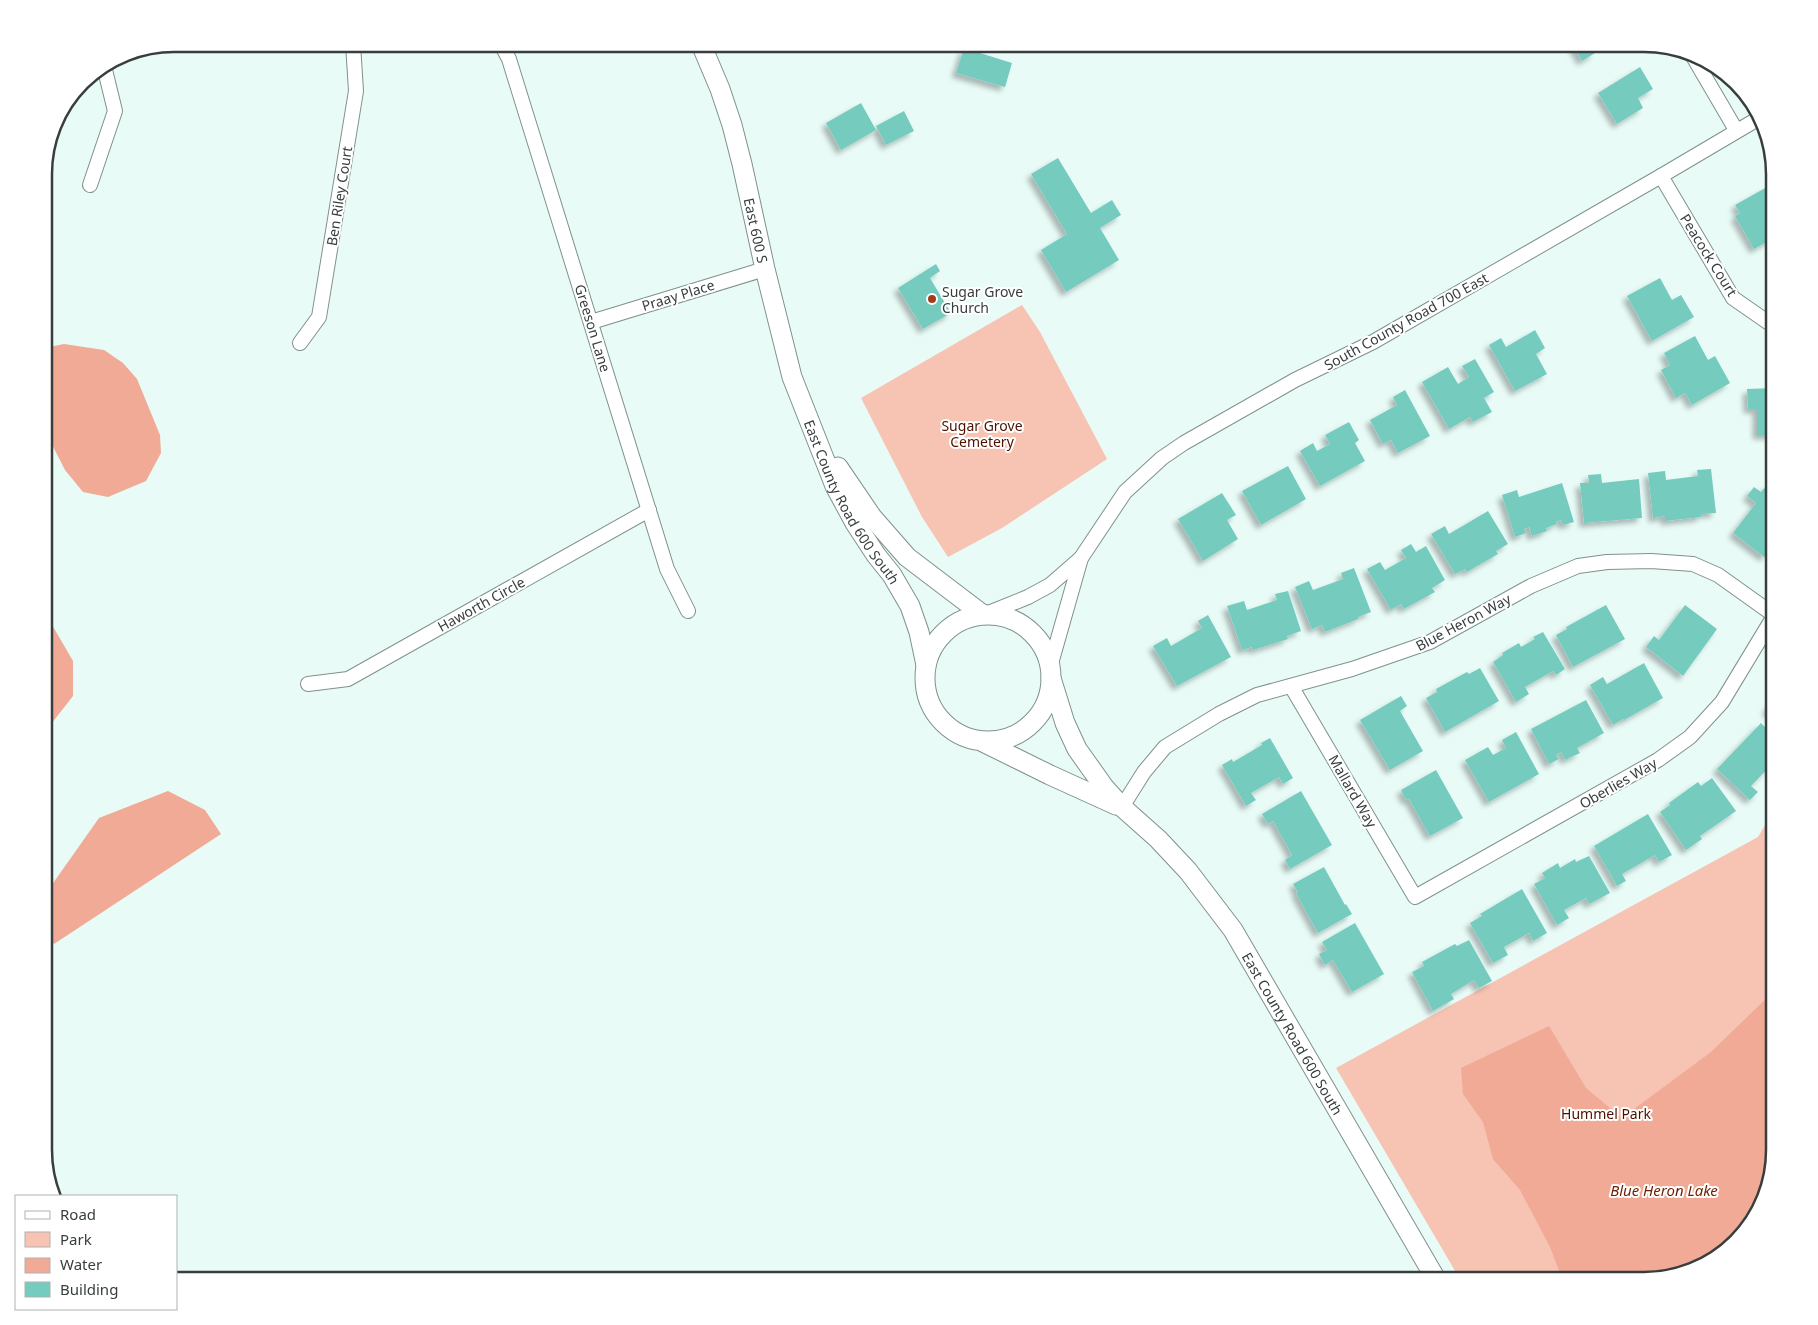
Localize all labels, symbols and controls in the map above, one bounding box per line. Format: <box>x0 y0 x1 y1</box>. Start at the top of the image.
street label: Ben Riley Court <box>322 145 356 247</box>
street label: East 600 S <box>740 196 773 265</box>
street label: Peacock Court <box>1676 210 1742 300</box>
street label: South County Road 700 East <box>1321 268 1491 374</box>
street label: Praay Place <box>639 275 717 315</box>
street label: Greeson Lane <box>571 282 615 374</box>
place label: Sugar Grove Church <box>942 282 1023 317</box>
marker: Sugar Grove Church <box>926 293 938 305</box>
park label: Sugar Grove Cemetery <box>941 416 1023 451</box>
street label: East County Road 600 South <box>800 417 905 587</box>
street label: Haworth Circle <box>434 572 528 636</box>
street label: Blue Heron Way <box>1412 589 1515 655</box>
street label: Mallard Way <box>1324 751 1382 832</box>
street label: Oberlies Way <box>1576 753 1661 813</box>
street label: East County Road 600 South <box>1238 948 1348 1118</box>
park label: Hummel Park <box>1561 1104 1651 1123</box>
water label: Blue Heron Lake <box>1610 1180 1718 1200</box>
legend <box>15 1195 178 1310</box>
text: Road <box>60 1204 96 1224</box>
text: Park <box>60 1229 92 1249</box>
text: Water <box>60 1254 102 1274</box>
text: Building <box>60 1279 118 1299</box>

